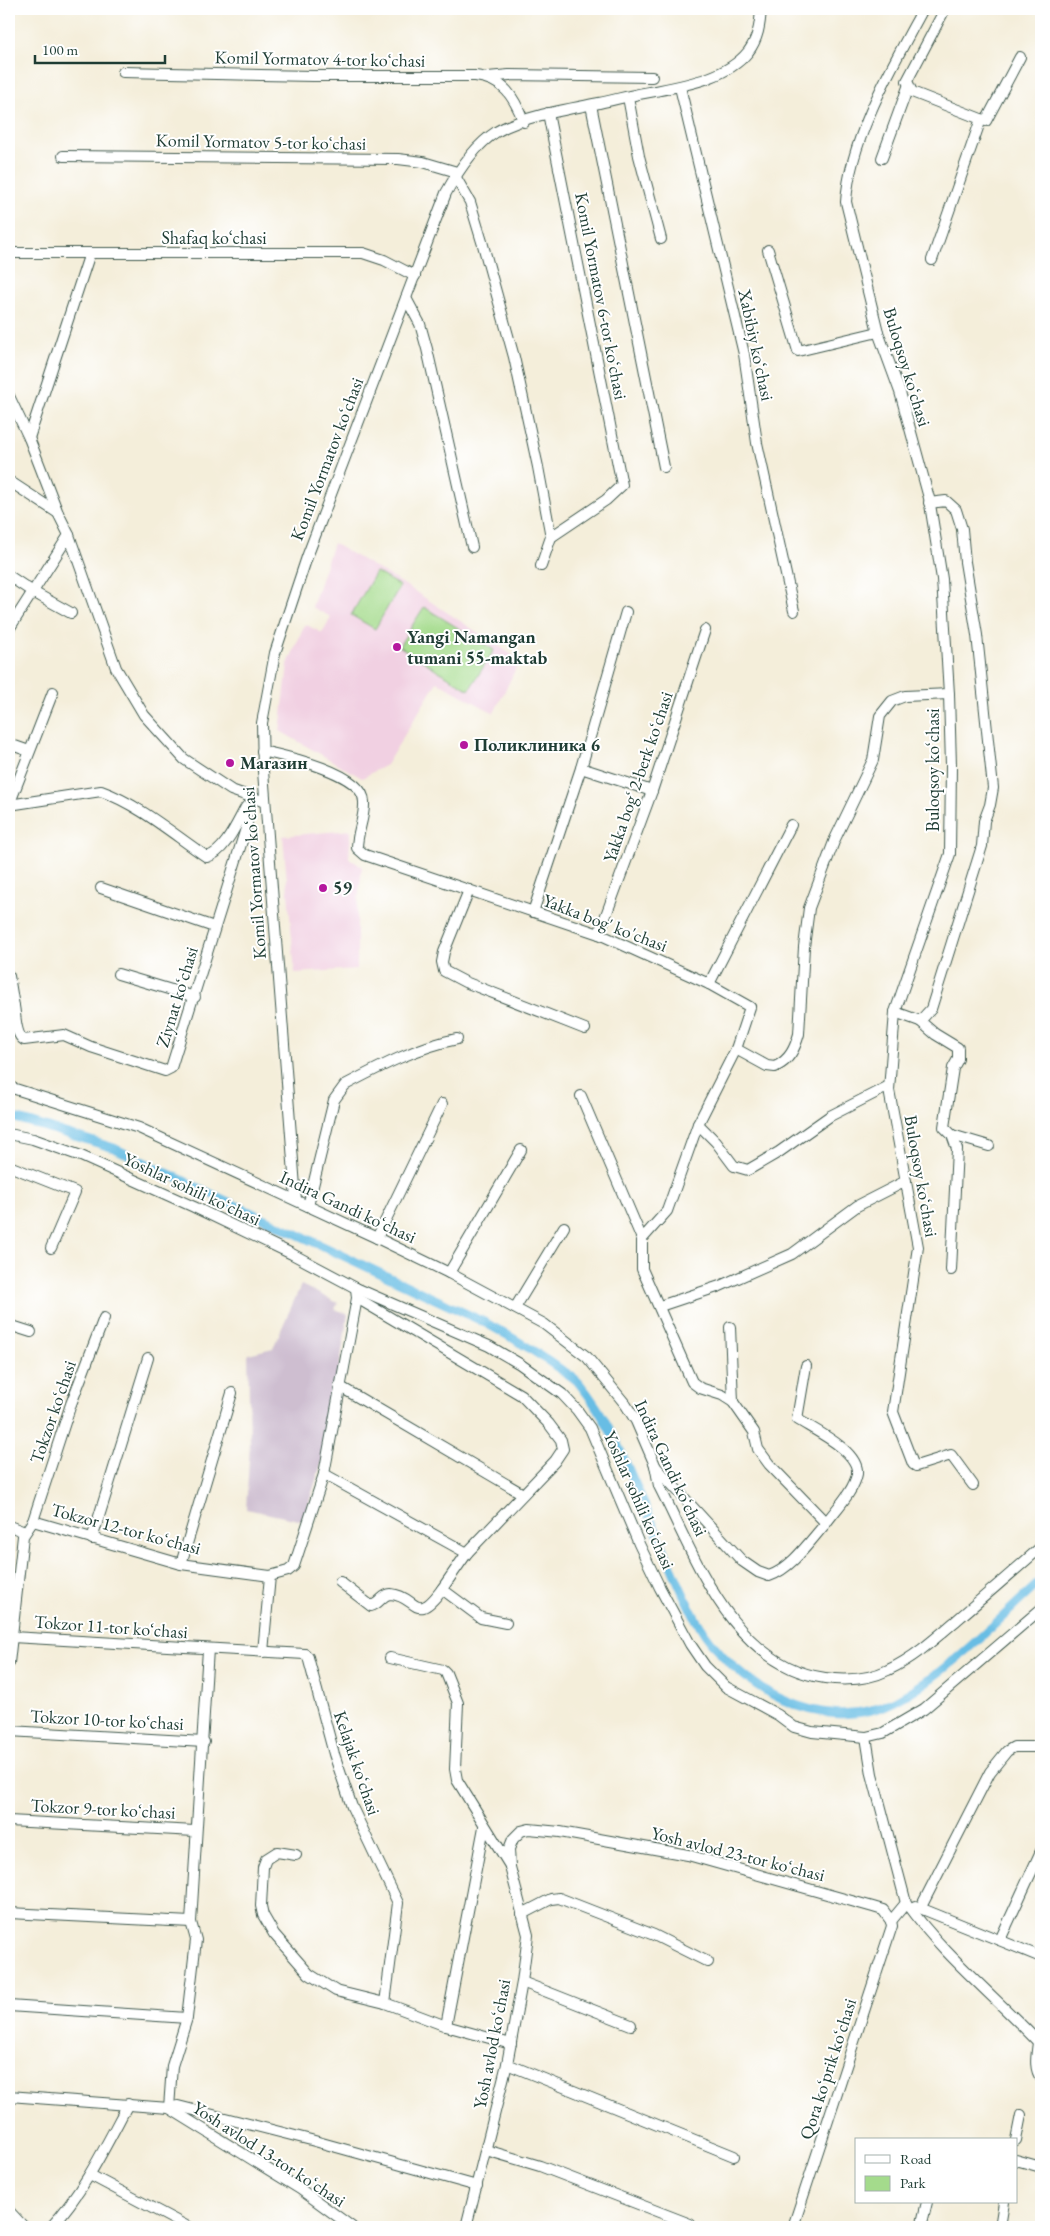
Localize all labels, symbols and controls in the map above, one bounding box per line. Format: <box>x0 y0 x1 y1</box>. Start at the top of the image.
scale bar <box>35 32 165 64</box>
text: 100 m <box>42 40 79 59</box>
street label: Komil Yormatov 4-tor koʻchasi <box>214 45 426 72</box>
street label: Komil Yormatov 5-tor koʻchasi <box>155 128 367 155</box>
street label: Komil Yormatov 6-tor koʻchasi <box>570 190 633 402</box>
street label: Shafaq koʻchasi <box>161 226 267 249</box>
street label: Xabibiy koʻchasi <box>733 286 780 403</box>
street label: Buloqsoy koʻchasi <box>878 304 937 430</box>
street label: Komil Yormatov koʻchasi <box>285 373 368 544</box>
place label: Yangi Namangan tumani 55-maktab <box>407 625 547 669</box>
marker: Yangi Namangan tumani 55-maktab <box>391 641 403 653</box>
street label: Yakka bogʻ 2-berk koʻchasi <box>597 688 678 865</box>
street label: Buloqsoy koʻchasi <box>921 708 944 832</box>
place label: Поликлиника 6 <box>474 733 601 756</box>
marker: Поликлиника 6 <box>458 739 470 751</box>
place label: Магазин <box>240 751 308 774</box>
marker: Магазин <box>224 757 236 769</box>
street label: Komil Yormatov koʻchasi <box>236 785 271 960</box>
place label: 59 <box>333 876 353 899</box>
marker: 59 <box>317 882 329 894</box>
street label: Yakka bog' ko'chasi <box>540 888 671 957</box>
street label: Ziynat koʻchasi <box>150 943 203 1050</box>
street label: Buloqsoy koʻchasi <box>899 1113 944 1239</box>
street label: Yoshlar sohili koʻchasi <box>120 1147 265 1231</box>
street label: Indira Gandi koʻchasi <box>276 1165 421 1248</box>
street label: Tokzor koʻchasi <box>24 1357 81 1466</box>
street label: Indira Gandi koʻchasi <box>630 1396 713 1540</box>
street label: Yoshlar sohili koʻchasi <box>599 1427 681 1573</box>
street label: Tokzor 12-tor koʻchasi <box>49 1497 204 1560</box>
street label: Tokzor 11-tor koʻchasi <box>33 1610 189 1643</box>
street label: Tokzor 10-tor koʻchasi <box>30 1704 185 1735</box>
street label: Kelajak koʻchasi <box>329 1708 386 1819</box>
street label: Tokzor 9-tor koʻchasi <box>30 1793 177 1824</box>
street label: Yosh avlod 23-tor koʻchasi <box>649 1821 828 1886</box>
street label: Yosh avlod koʻchasi <box>468 1976 515 2111</box>
street label: Qora koʻprik koʻchasi <box>794 1995 861 2142</box>
street label: Yosh avlod 13-tor koʻchasi <box>188 2095 351 2212</box>
legend <box>855 2138 1018 2204</box>
text: Road <box>900 2149 932 2168</box>
text: Park <box>900 2173 927 2192</box>

